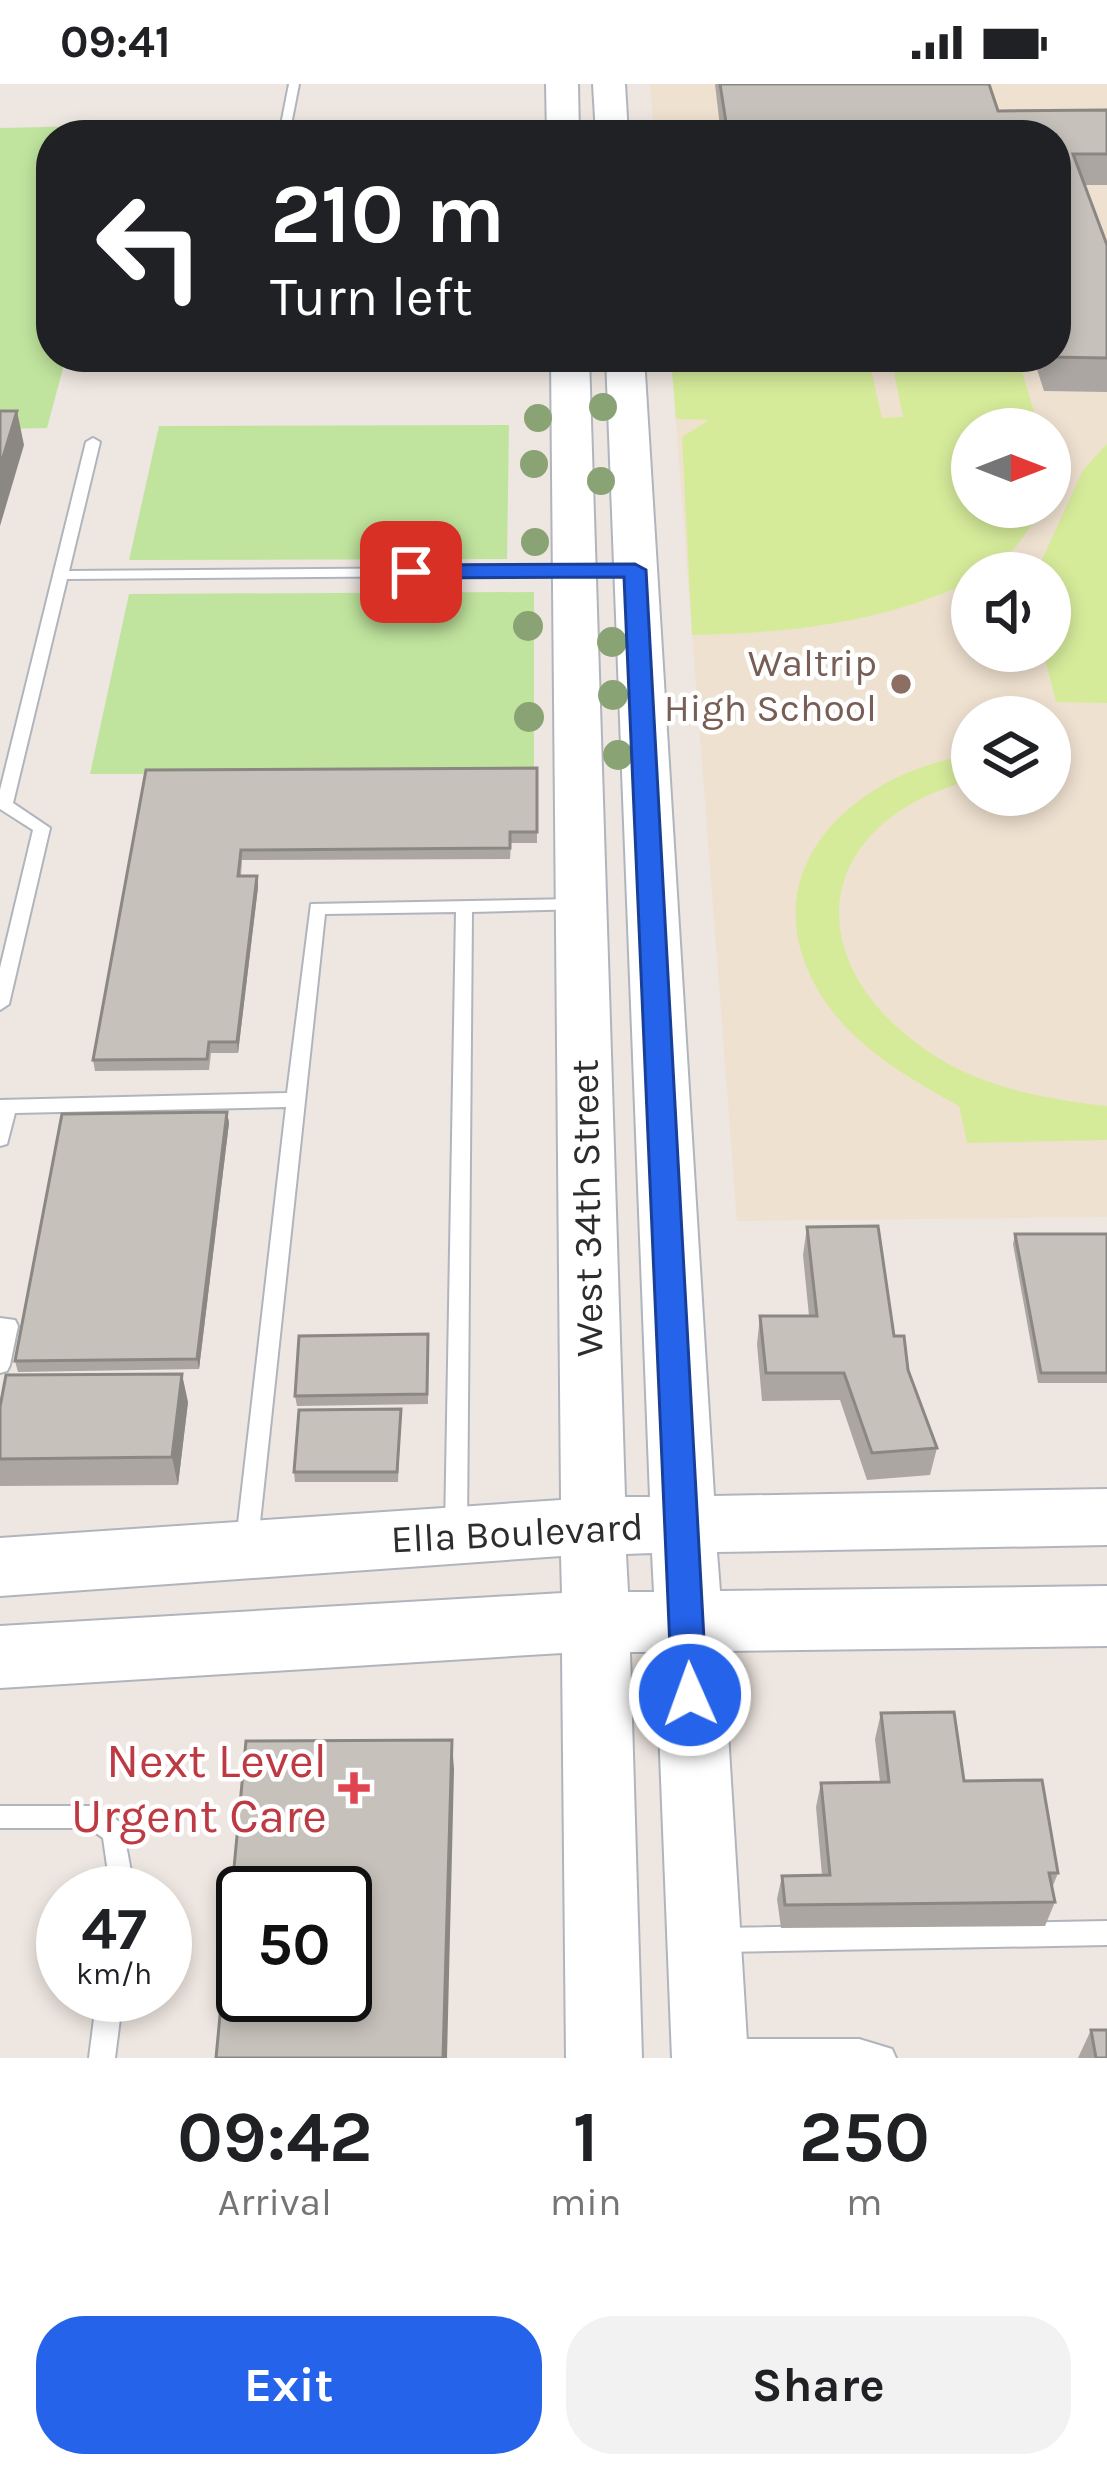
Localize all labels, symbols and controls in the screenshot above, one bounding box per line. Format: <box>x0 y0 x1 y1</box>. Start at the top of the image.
text: 09:41 <box>60 16 171 68</box>
text: 210 m <box>270 165 505 263</box>
icon: left <box>72 168 228 324</box>
text: Turn left <box>270 265 473 329</box>
north arrow <box>951 408 1071 528</box>
map controls <box>951 408 1071 816</box>
pin <box>360 521 462 623</box>
icon: arrive <box>378 539 444 605</box>
button: sound <box>951 552 1071 672</box>
place label: Waltrip High School <box>664 640 877 731</box>
marker: Waltrip High School <box>888 671 914 697</box>
button: layers <box>951 696 1071 816</box>
street label: West 34th Street <box>561 1059 613 1357</box>
street label: Ella Boulevard <box>390 1503 645 1563</box>
position arrow <box>627 1632 753 1758</box>
place label: Next Level Urgent Care <box>71 1733 327 1845</box>
marker: Next Level Urgent Care <box>338 1772 370 1804</box>
speed limit sign: 50 <box>216 1866 372 2022</box>
text: 47 <box>81 1894 147 1964</box>
text: km/h <box>76 1956 152 1992</box>
text: 09:42 <box>177 2095 373 2179</box>
text: 1 <box>573 2095 598 2179</box>
text: 250 <box>799 2095 930 2179</box>
text: Arrival <box>218 2179 332 2225</box>
text: min <box>550 2179 621 2225</box>
text: m <box>846 2179 882 2225</box>
button: Exit <box>36 2316 542 2454</box>
button: Share <box>566 2316 1071 2454</box>

